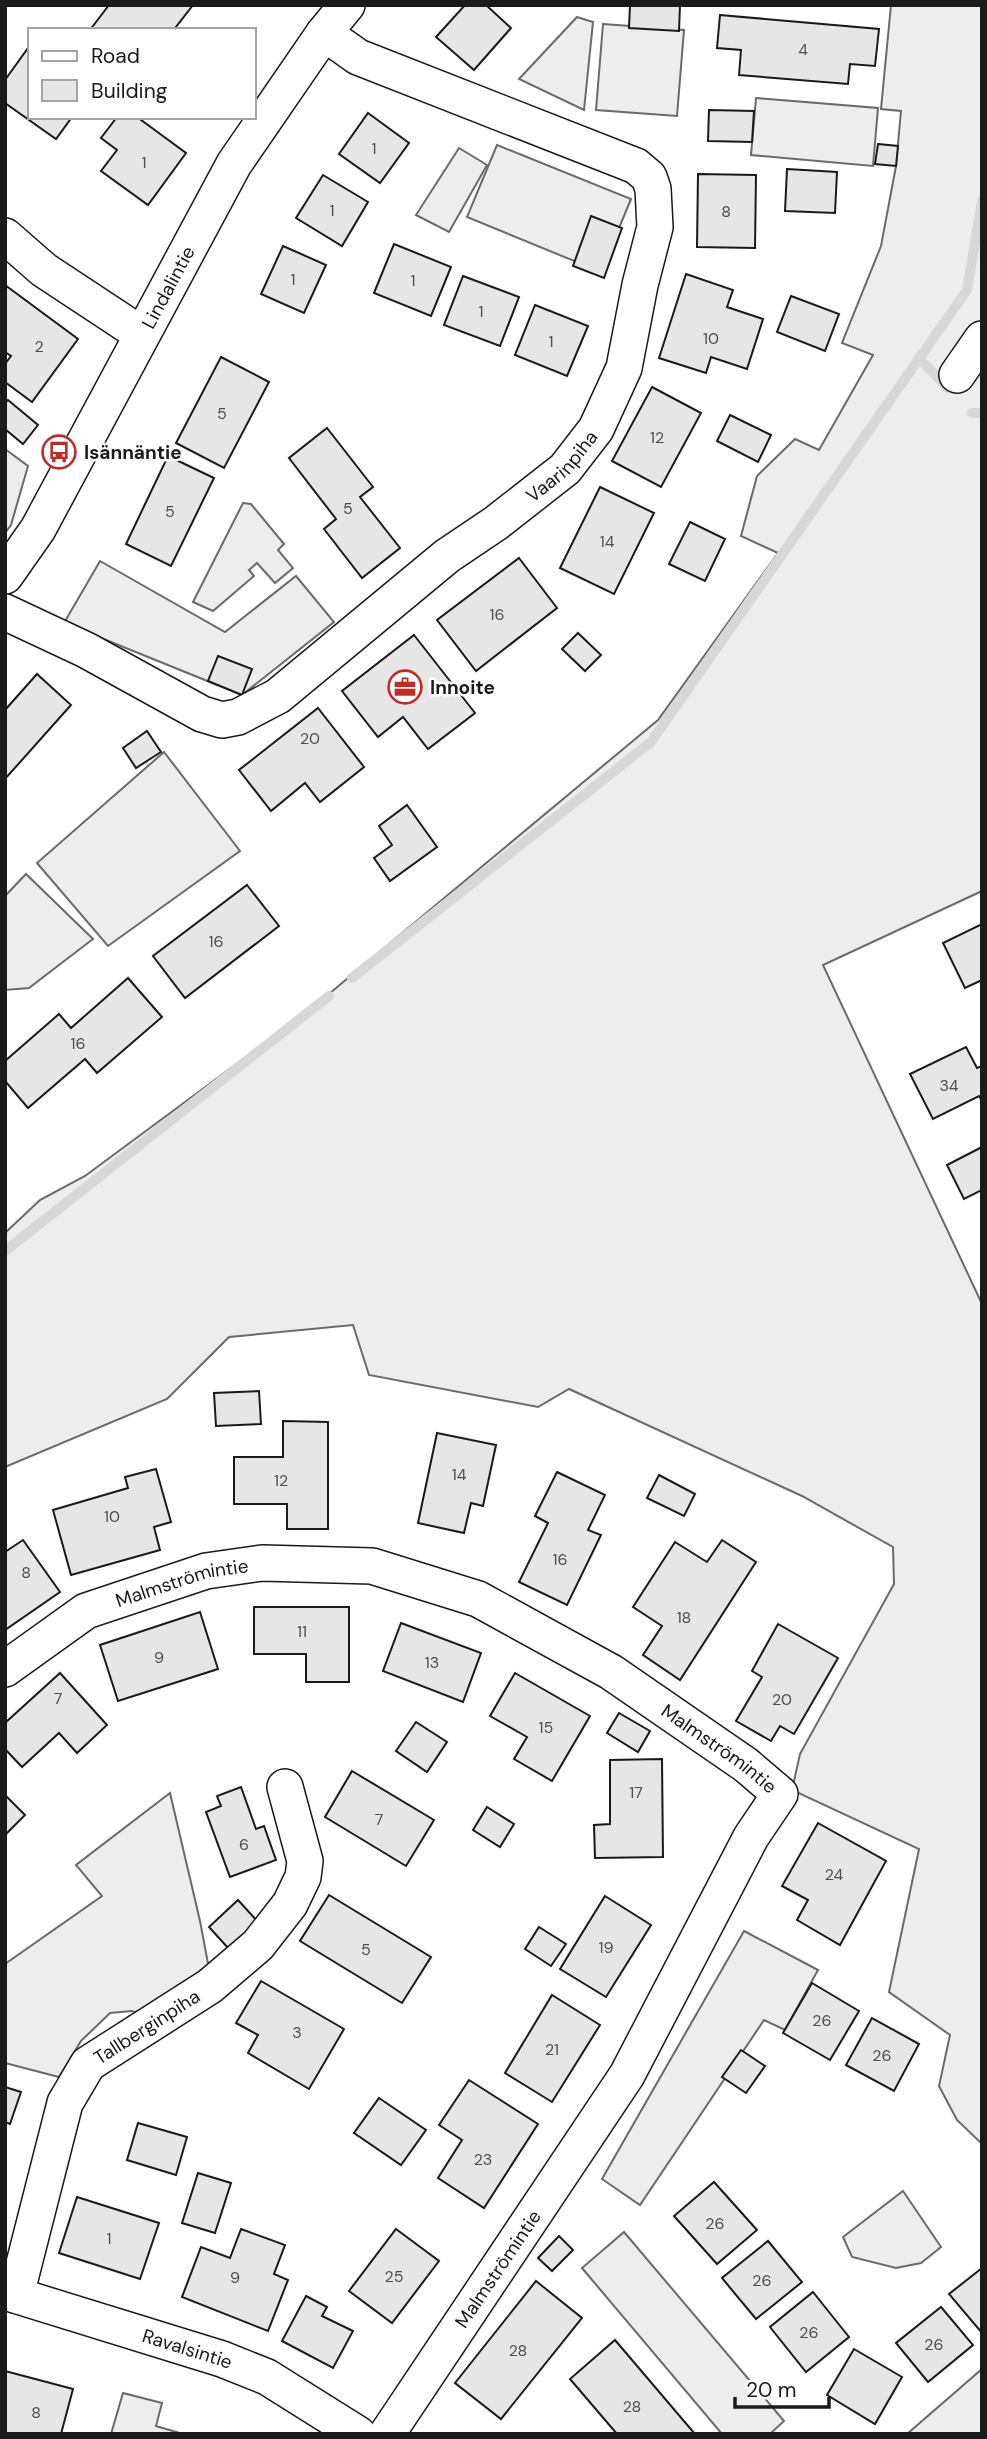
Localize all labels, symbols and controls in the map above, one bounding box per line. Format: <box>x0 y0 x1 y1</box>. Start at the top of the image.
legend <box>28 28 256 119</box>
house number: 4 <box>798 39 808 60</box>
text: Road <box>91 42 140 70</box>
text: Building <box>91 77 168 105</box>
house number: 1 <box>372 138 377 159</box>
house number: 1 <box>142 152 147 173</box>
house number: 1 <box>330 200 335 221</box>
house number: 8 <box>721 201 731 222</box>
street label: Lindalintie <box>136 241 200 333</box>
house number: 1 <box>291 269 296 290</box>
house number: 1 <box>411 270 416 291</box>
house number: 1 <box>479 301 484 322</box>
house number: 10 <box>703 328 719 349</box>
house number: 1 <box>549 331 554 352</box>
house number: 2 <box>34 336 44 357</box>
house number: 5 <box>217 403 227 424</box>
street label: Vaarinpiha <box>520 425 603 508</box>
house number: 12 <box>650 427 664 448</box>
bus stop icon: Isännäntie <box>40 433 78 471</box>
place label: Isännäntie <box>84 440 182 465</box>
house number: 5 <box>343 498 353 519</box>
house number: 5 <box>165 501 175 522</box>
house number: 14 <box>600 531 615 552</box>
house number: 16 <box>489 604 505 625</box>
office icon: Innoite <box>386 668 424 706</box>
place label: Innoite <box>430 675 495 700</box>
house number: 20 <box>300 728 320 749</box>
house number: 16 <box>208 931 224 952</box>
house number: 16 <box>70 1033 86 1054</box>
house number: 34 <box>939 1075 959 1096</box>
house number: 14 <box>452 1464 467 1485</box>
house number: 12 <box>274 1470 288 1491</box>
house number: 10 <box>104 1506 120 1527</box>
house number: 16 <box>552 1549 568 1570</box>
street label: Malmströmintie <box>112 1553 250 1613</box>
house number: 8 <box>21 1562 31 1583</box>
house number: 18 <box>677 1607 691 1628</box>
house number: 11 <box>297 1621 307 1642</box>
house number: 9 <box>154 1647 164 1668</box>
house number: 13 <box>425 1652 439 1673</box>
house number: 7 <box>54 1688 62 1709</box>
house number: 20 <box>772 1689 792 1710</box>
street label: Malmströmintie <box>657 1698 782 1799</box>
house number: 15 <box>539 1717 553 1738</box>
house number: 17 <box>629 1782 643 1803</box>
house number: 7 <box>375 1809 383 1830</box>
house number: 6 <box>239 1834 249 1855</box>
house number: 24 <box>825 1864 844 1885</box>
house number: 19 <box>598 1937 614 1958</box>
house number: 5 <box>361 1939 371 1960</box>
street label: Tallberginpiha <box>89 1983 205 2070</box>
house number: 26 <box>812 2010 832 2031</box>
house number: 3 <box>292 2022 302 2043</box>
house number: 21 <box>545 2039 559 2060</box>
house number: 26 <box>872 2045 892 2066</box>
house number: 23 <box>474 2149 492 2170</box>
street label: Malmströmintie <box>449 2205 547 2333</box>
house number: 26 <box>705 2213 725 2234</box>
house number: 1 <box>107 2228 112 2249</box>
house number: 25 <box>385 2266 403 2287</box>
house number: 9 <box>230 2267 240 2288</box>
house number: 26 <box>752 2270 772 2291</box>
house number: 26 <box>799 2322 819 2343</box>
street label: Ravalsintie <box>139 2323 236 2374</box>
house number: 26 <box>924 2334 944 2355</box>
house number: 28 <box>509 2340 527 2361</box>
scale bar <box>735 2366 830 2410</box>
text: 20 m <box>746 2376 797 2404</box>
house number: 28 <box>623 2396 641 2417</box>
house number: 8 <box>31 2402 41 2423</box>

